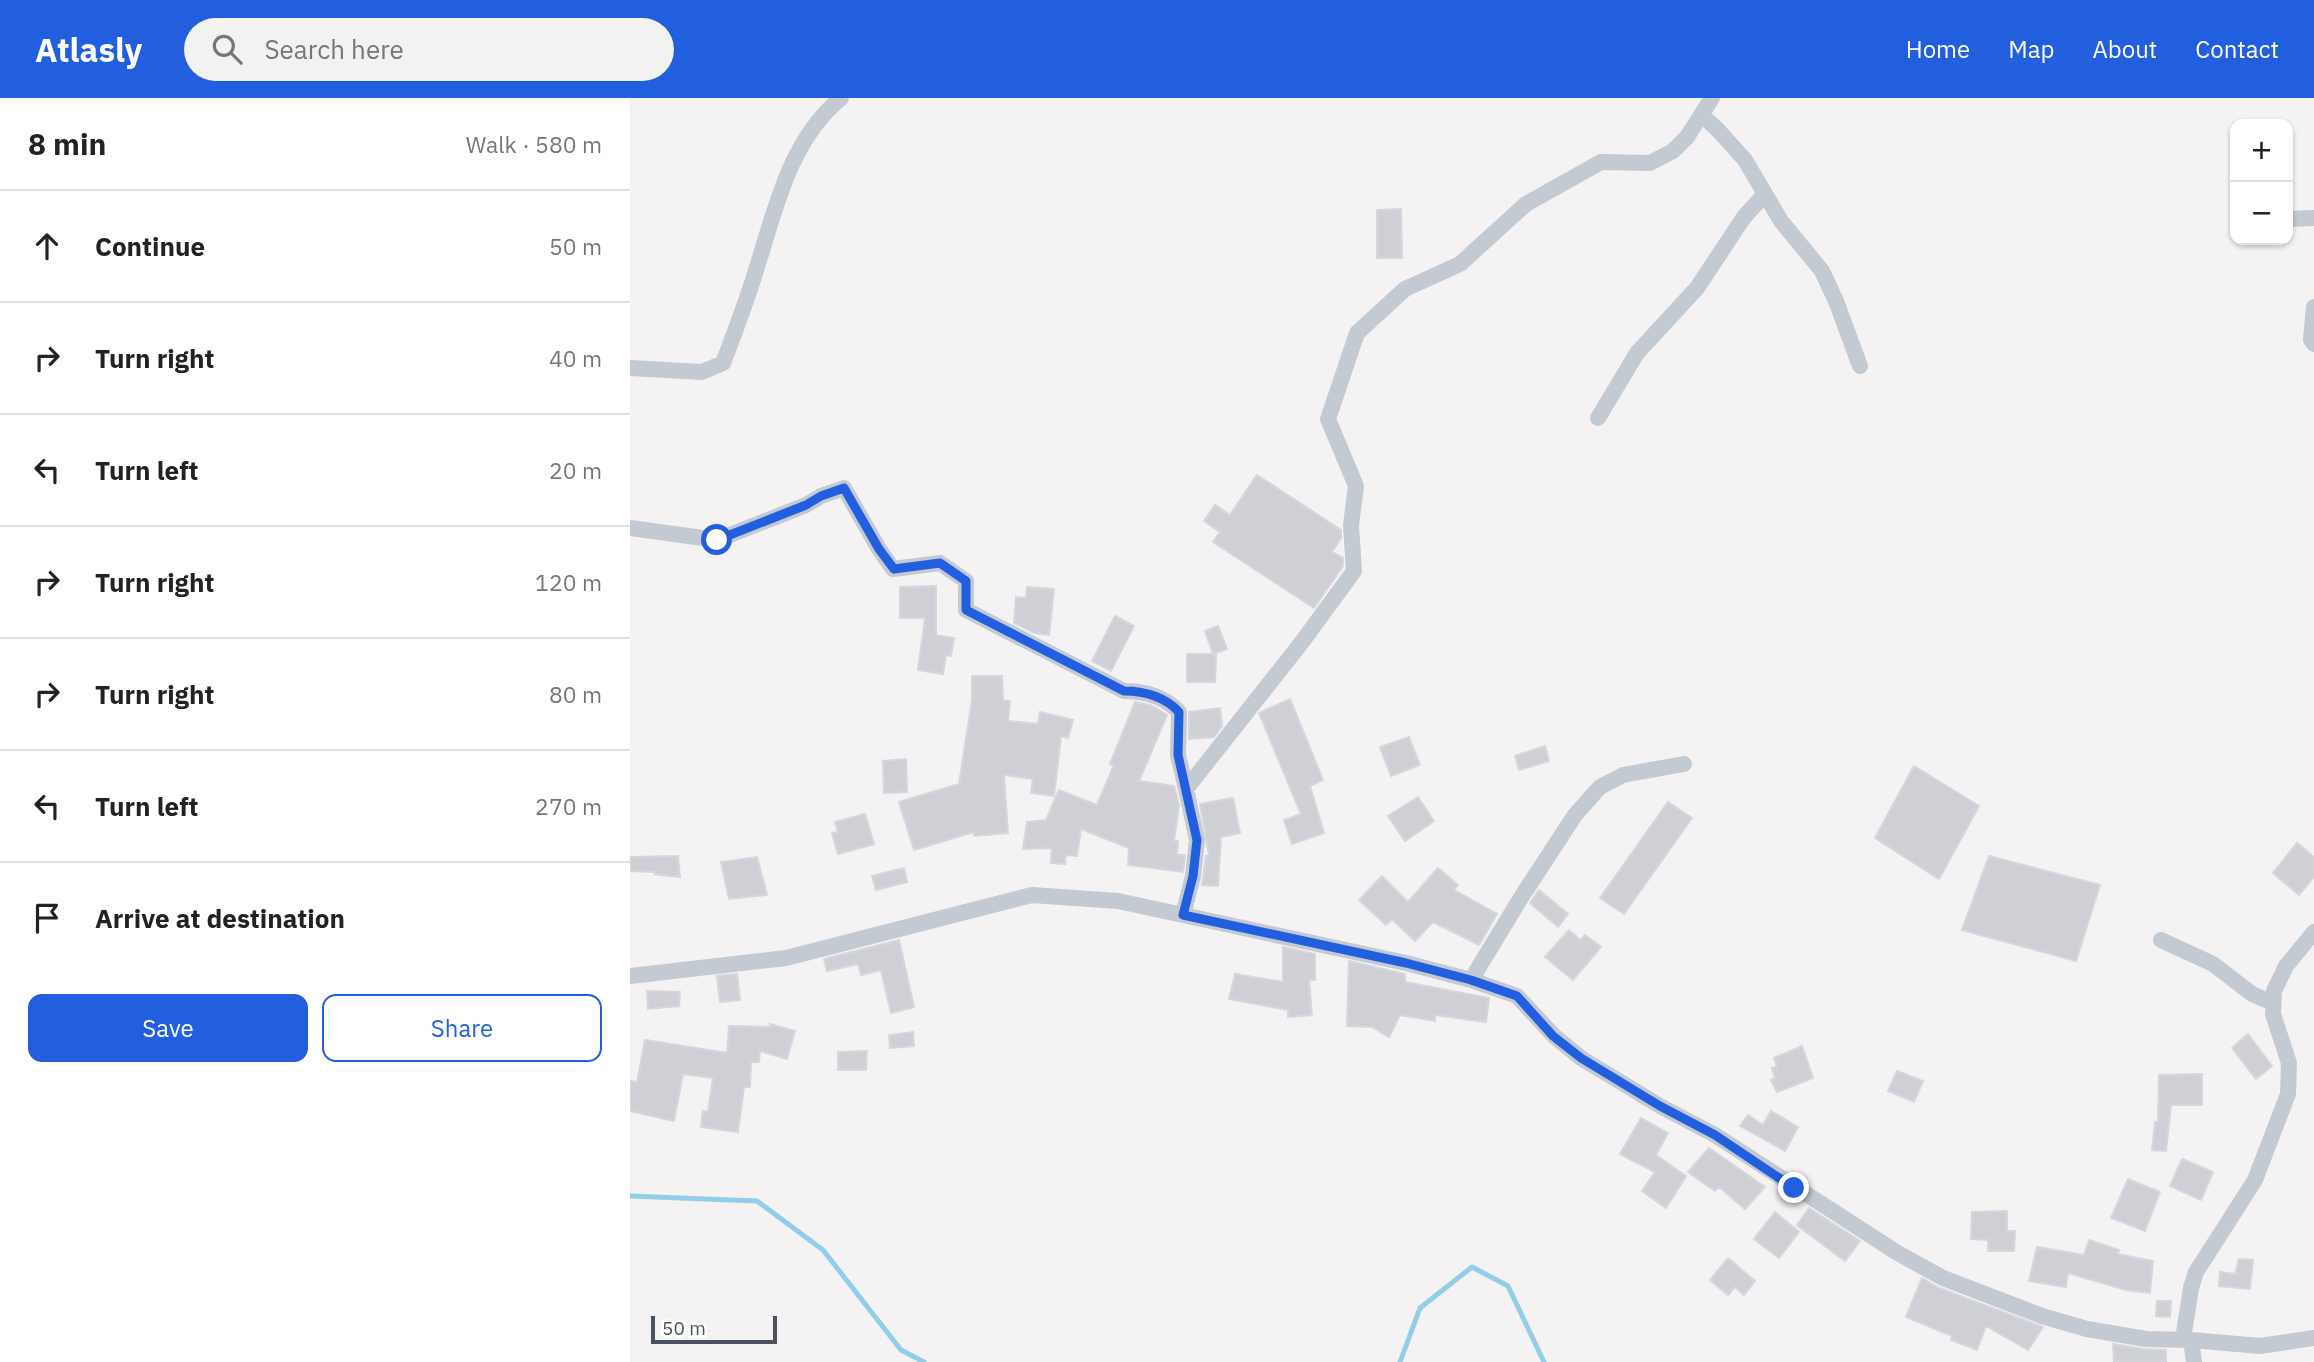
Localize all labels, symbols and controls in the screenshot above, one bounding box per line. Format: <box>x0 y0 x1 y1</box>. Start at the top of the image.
search box <box>184 18 674 81</box>
text: Atlasly <box>35 28 142 71</box>
icon: search <box>208 30 246 68</box>
text: Search here <box>264 32 404 66</box>
text: Home <box>1906 33 1970 65</box>
text: Map <box>2008 33 2054 65</box>
text: About <box>2092 33 2157 65</box>
text: Contact <box>2195 33 2279 65</box>
map controls <box>2230 119 2293 245</box>
button: + <box>2230 119 2293 182</box>
text: 8 min <box>28 124 106 163</box>
text: Walk · 580 m <box>466 129 602 159</box>
button: − <box>2230 182 2293 245</box>
icon: ahead <box>28 227 66 265</box>
text: Continue <box>95 229 205 263</box>
text: 50 m <box>549 231 602 261</box>
icon: right <box>28 339 66 377</box>
text: Turn right <box>95 341 214 375</box>
text: 40 m <box>549 343 602 373</box>
icon: left <box>28 451 66 489</box>
text: Turn left <box>95 453 198 487</box>
text: 20 m <box>549 455 602 485</box>
route start <box>701 524 732 555</box>
icon: right <box>28 563 66 601</box>
text: Turn right <box>95 565 214 599</box>
text: 120 m <box>535 567 602 597</box>
icon: right <box>28 675 66 713</box>
text: Turn right <box>95 677 214 711</box>
text: 80 m <box>549 679 602 709</box>
icon: left <box>28 787 66 825</box>
text: Turn left <box>95 789 198 823</box>
text: 270 m <box>535 791 602 821</box>
icon: arrive <box>28 899 66 937</box>
text: Arrive at destination <box>95 901 345 935</box>
button: Save <box>28 994 308 1062</box>
button: Share <box>322 994 602 1062</box>
route end <box>1778 1172 1809 1203</box>
scale bar <box>651 1313 777 1345</box>
text: 50 m <box>662 1316 706 1340</box>

